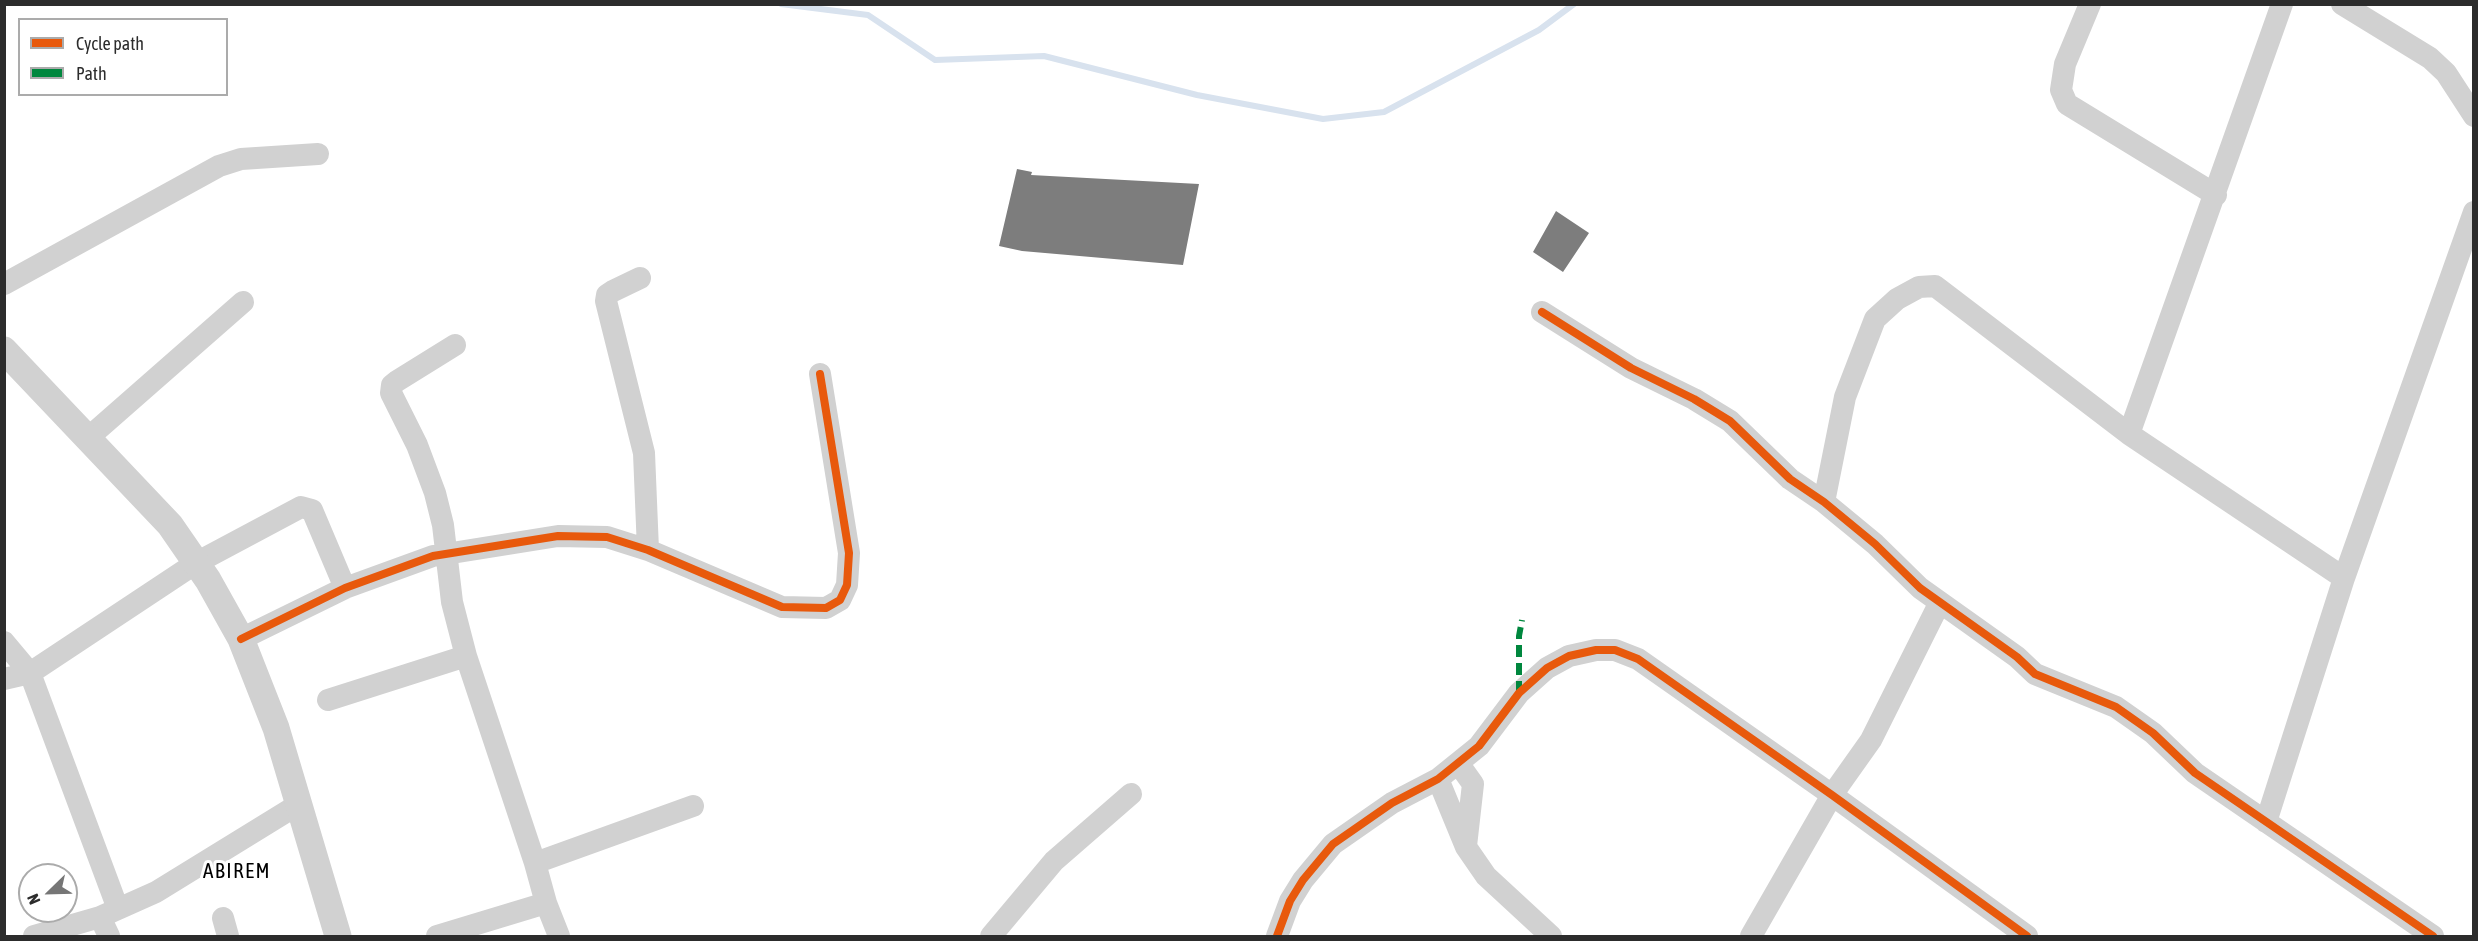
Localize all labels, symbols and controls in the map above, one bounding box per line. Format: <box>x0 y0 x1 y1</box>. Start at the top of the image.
legend <box>18 18 228 96</box>
text: Cycle path <box>76 33 144 54</box>
text: Path <box>76 63 107 84</box>
district label: ABIREM <box>203 858 271 884</box>
north arrow <box>18 863 78 923</box>
text: N <box>23 891 43 907</box>

